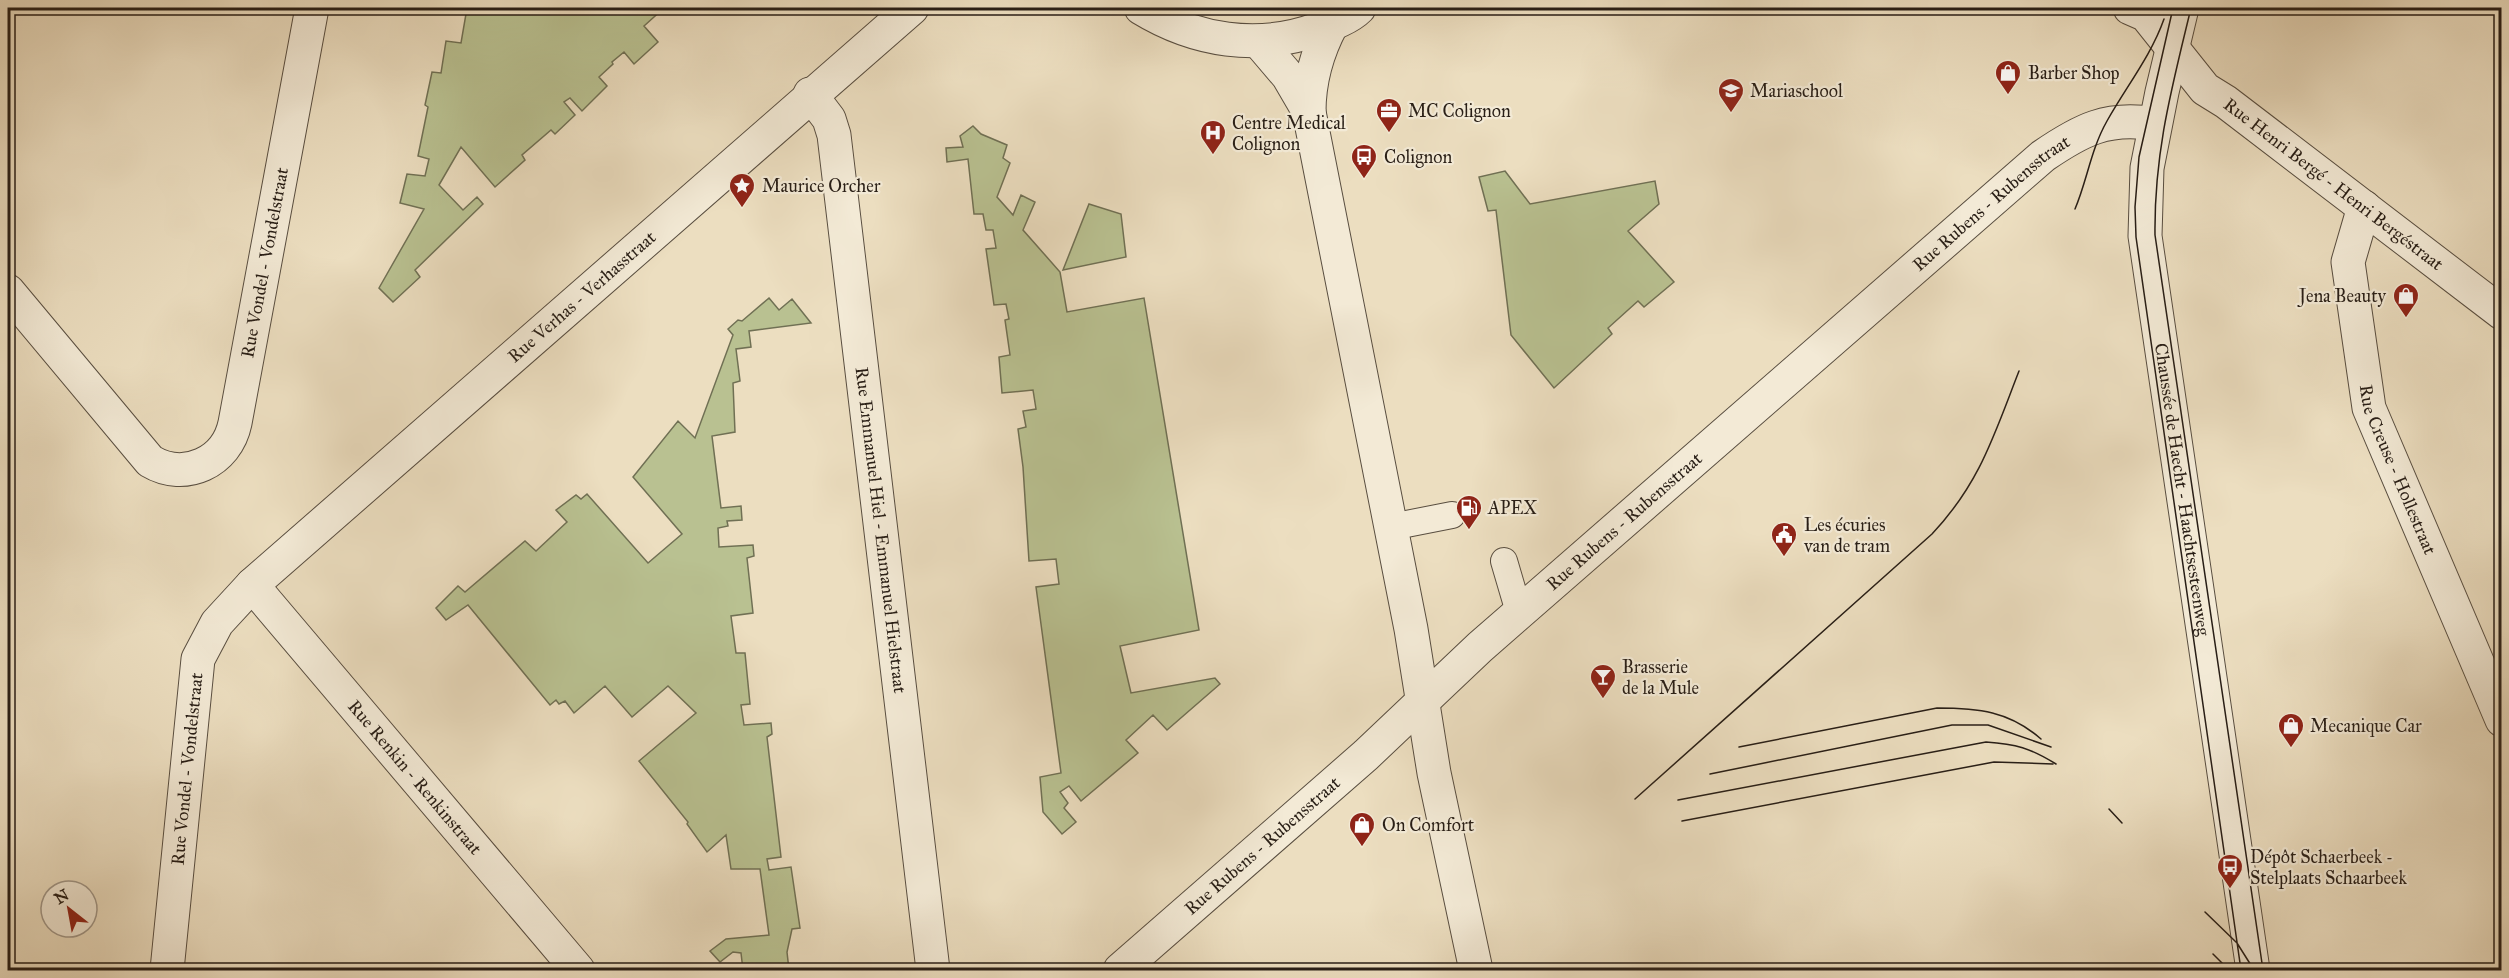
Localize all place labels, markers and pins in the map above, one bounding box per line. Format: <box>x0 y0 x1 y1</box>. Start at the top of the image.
shop icon: Barber Shop <box>1993 58 2023 96</box>
place label: Barber Shop <box>2028 62 2120 84</box>
school or university icon: Mariaschool <box>1716 76 1746 114</box>
place label: Mariaschool <box>1750 80 1843 102</box>
office icon: MC Colignon <box>1374 96 1404 134</box>
place label: MC Colignon <box>1408 100 1511 123</box>
place label: Centre Medical Colignon <box>1232 112 1346 156</box>
hospital icon: Centre Medical Colignon <box>1198 118 1228 156</box>
bus stop icon: Colignon <box>1349 142 1379 180</box>
place label: Colignon <box>1384 146 1453 169</box>
place icon: Maurice Orcher <box>727 171 757 209</box>
place label: Maurice Orcher <box>762 175 881 197</box>
shop icon: Jena Beauty <box>2391 281 2421 319</box>
place label: Jena Beauty <box>2297 285 2387 308</box>
fuel station icon: APEX <box>1454 493 1484 531</box>
place label: APEX <box>1487 497 1537 519</box>
place label: Les écuries van de tram <box>1803 514 1890 557</box>
public building icon: Les écuries van de tram <box>1769 520 1799 558</box>
place label: Brasserie de la Mule <box>1622 656 1699 699</box>
bar icon: Brasserie de la Mule <box>1588 662 1618 700</box>
shop icon: Mecanique Car <box>2276 711 2306 749</box>
place label: Mecanique Car <box>2310 715 2422 738</box>
shop icon: On Comfort <box>1347 810 1377 848</box>
place label: On Comfort <box>1382 814 1475 836</box>
place label: Dépôt Schaerbeek - Stelplaats Schaarbeek <box>2250 846 2407 889</box>
bus stop icon: Dépôt Schaerbeek - Stelplaats Schaarbeek <box>2215 852 2245 890</box>

